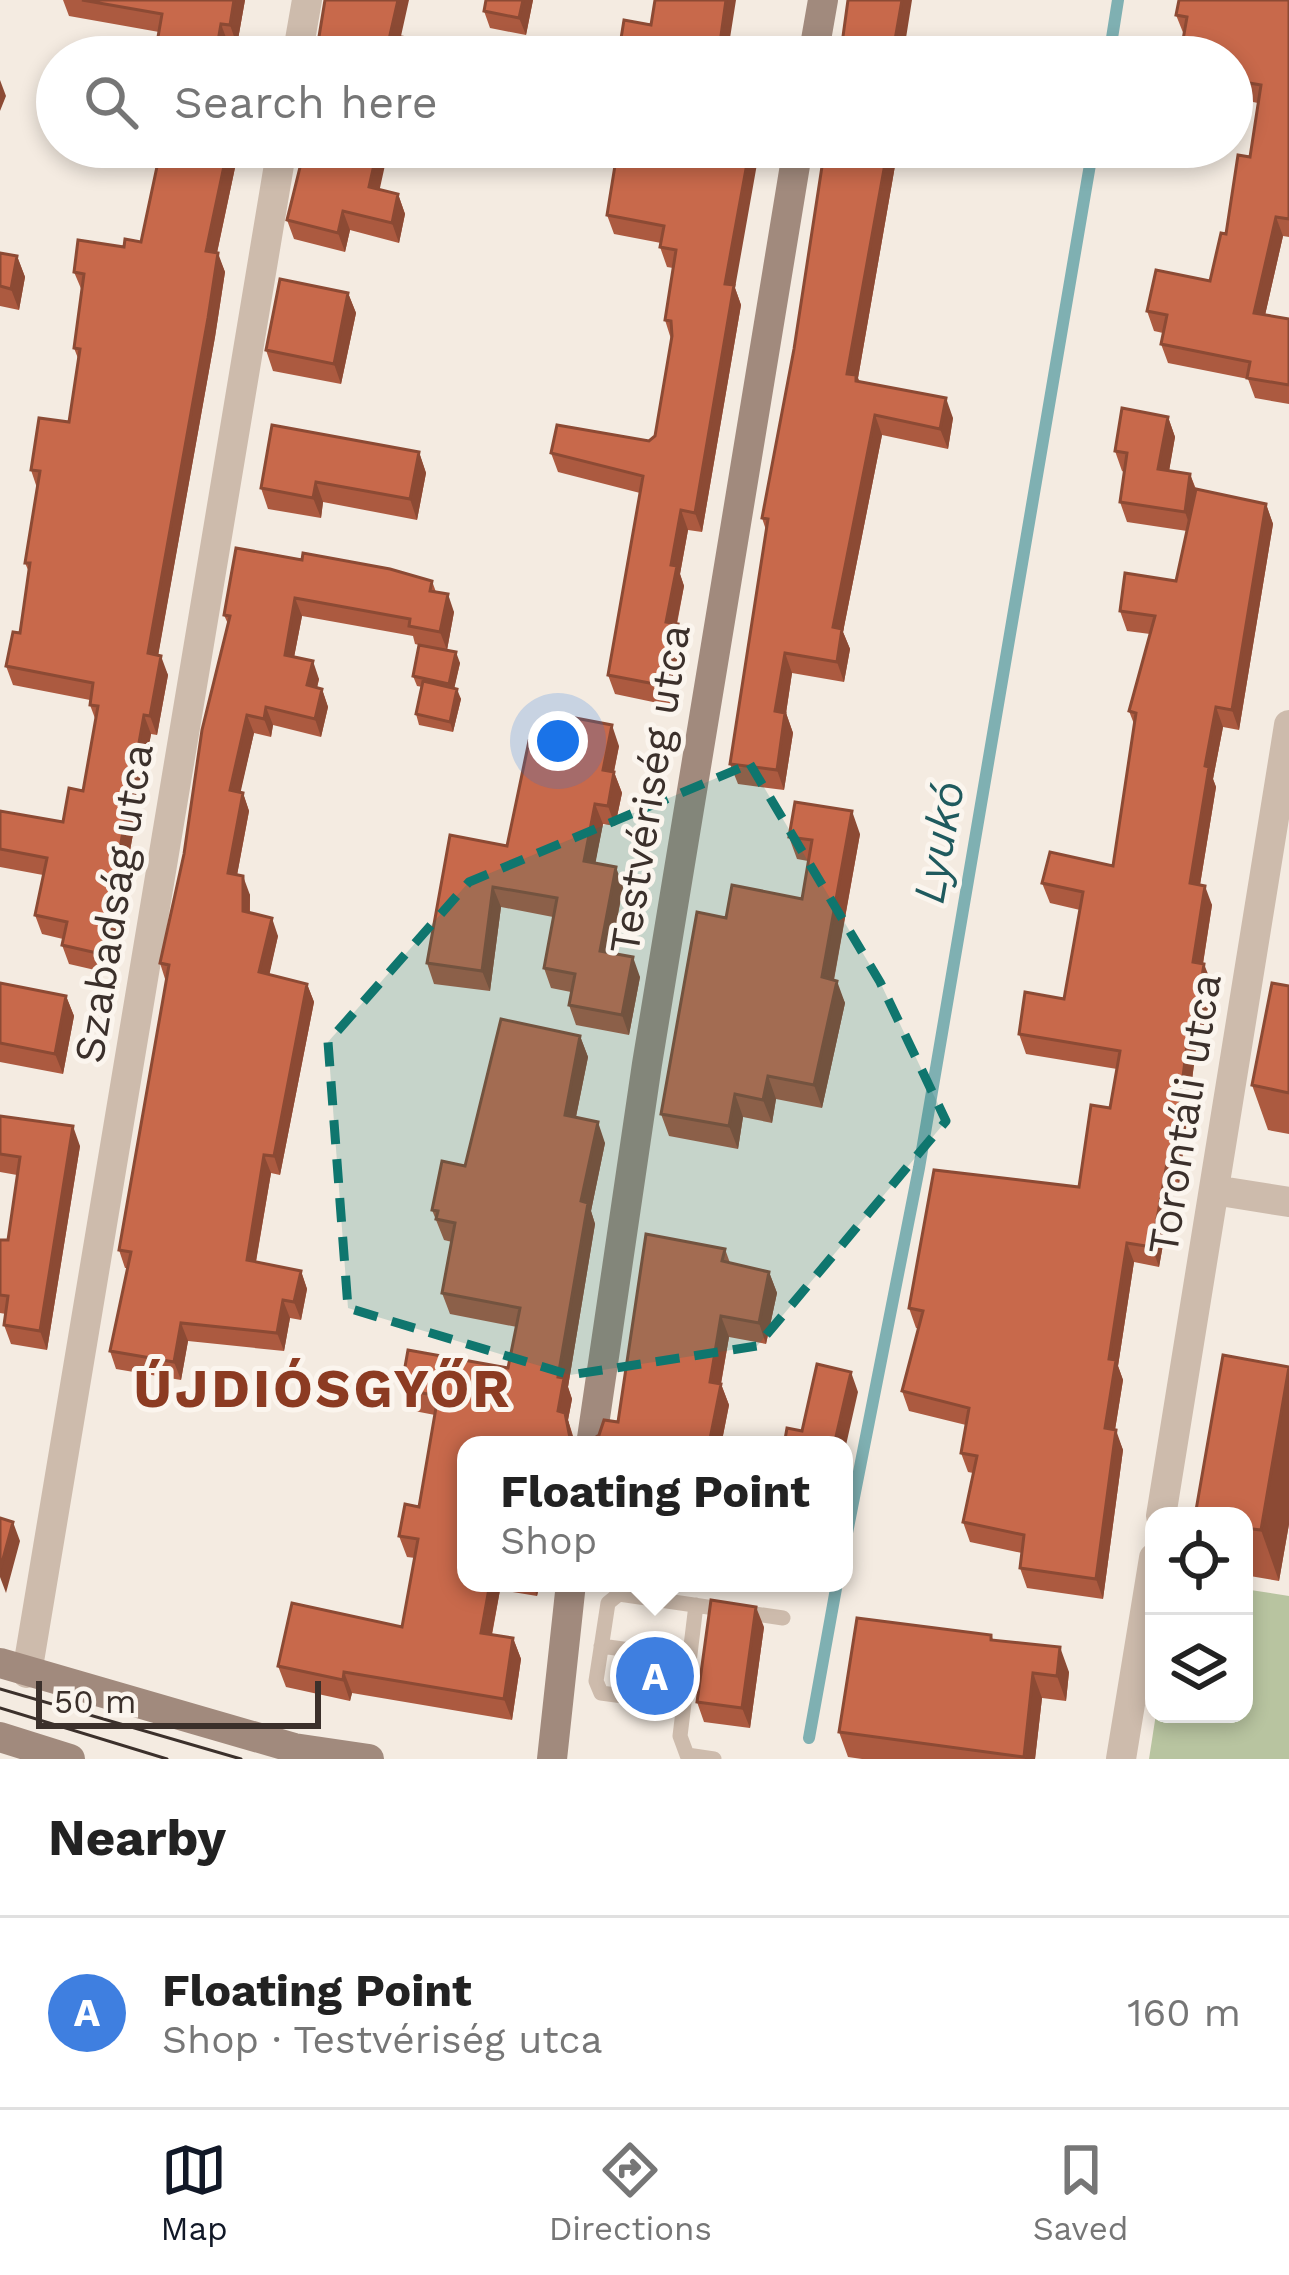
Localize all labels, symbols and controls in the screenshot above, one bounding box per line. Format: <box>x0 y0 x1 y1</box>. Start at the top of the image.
search box <box>36 36 1253 168</box>
icon: search <box>78 69 144 135</box>
text: Search here <box>174 76 438 129</box>
street label: Testvériség utca <box>599 621 700 957</box>
your location <box>528 711 588 771</box>
street label: Szabadság utca <box>64 740 163 1066</box>
water label: Lyukó <box>902 777 975 908</box>
street label: Torontáli utca <box>1138 970 1231 1258</box>
district label: ÚJDIÓSGYŐR <box>133 1357 513 1420</box>
popup <box>457 1436 853 1592</box>
text: Floating Point <box>500 1465 810 1518</box>
map controls <box>1145 1507 1253 1723</box>
button: locate <box>1145 1507 1253 1615</box>
text: Shop <box>500 1518 597 1563</box>
button: layers <box>1145 1615 1253 1723</box>
pin: A <box>616 1631 694 1721</box>
scale bar <box>36 1675 321 1728</box>
text: 50 m <box>54 1682 136 1721</box>
text: Nearby <box>48 1808 226 1867</box>
text: Floating Point <box>162 1964 472 2017</box>
text: A <box>74 1990 100 2035</box>
text: 160 m <box>1127 1990 1241 2035</box>
text: Shop · Testvériség utca <box>162 2017 603 2062</box>
tab: Map <box>160 2137 228 2248</box>
tab: Directions <box>549 2137 712 2248</box>
tab: Saved <box>1033 2137 1129 2248</box>

